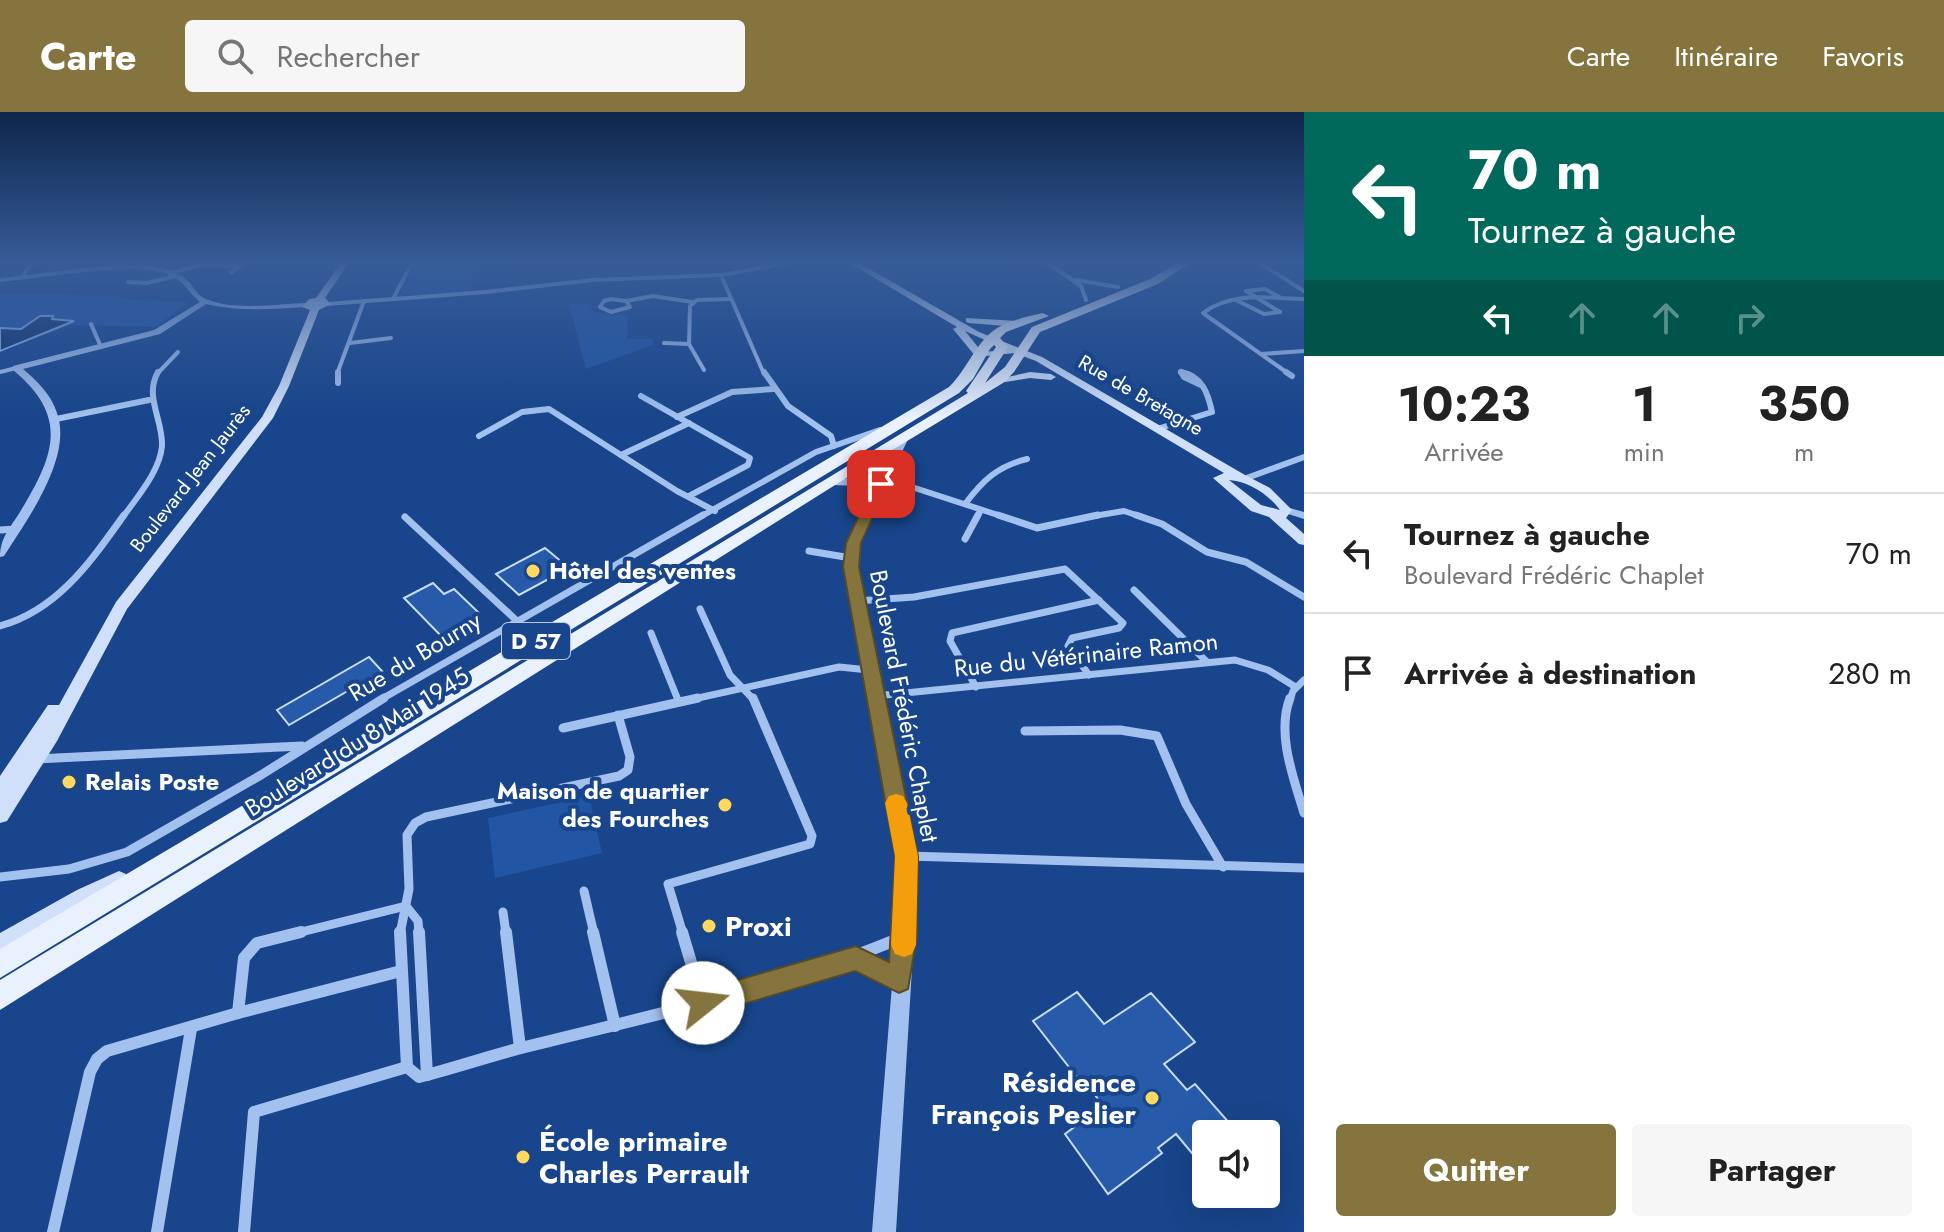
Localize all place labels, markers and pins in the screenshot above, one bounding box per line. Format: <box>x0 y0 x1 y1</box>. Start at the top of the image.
pin <box>847 450 915 518</box>
place label: Hôtel des ventes <box>549 553 736 588</box>
marker: Hôtel des ventes <box>524 562 542 580</box>
place label: Relais Poste <box>85 764 219 799</box>
marker: Relais Poste <box>60 773 78 791</box>
place label: Maison de quartier des Fourches <box>497 773 709 836</box>
marker: Maison de quartier des Fourches <box>716 796 734 814</box>
place label: Proxi <box>725 906 792 947</box>
marker: Proxi <box>700 917 718 935</box>
place label: Résidence François Peslier <box>931 1062 1136 1135</box>
marker: Résidence François Peslier <box>1143 1089 1161 1107</box>
place label: École primaire Charles Perrault <box>539 1121 749 1194</box>
marker: École primaire Charles Perrault <box>514 1148 532 1166</box>

